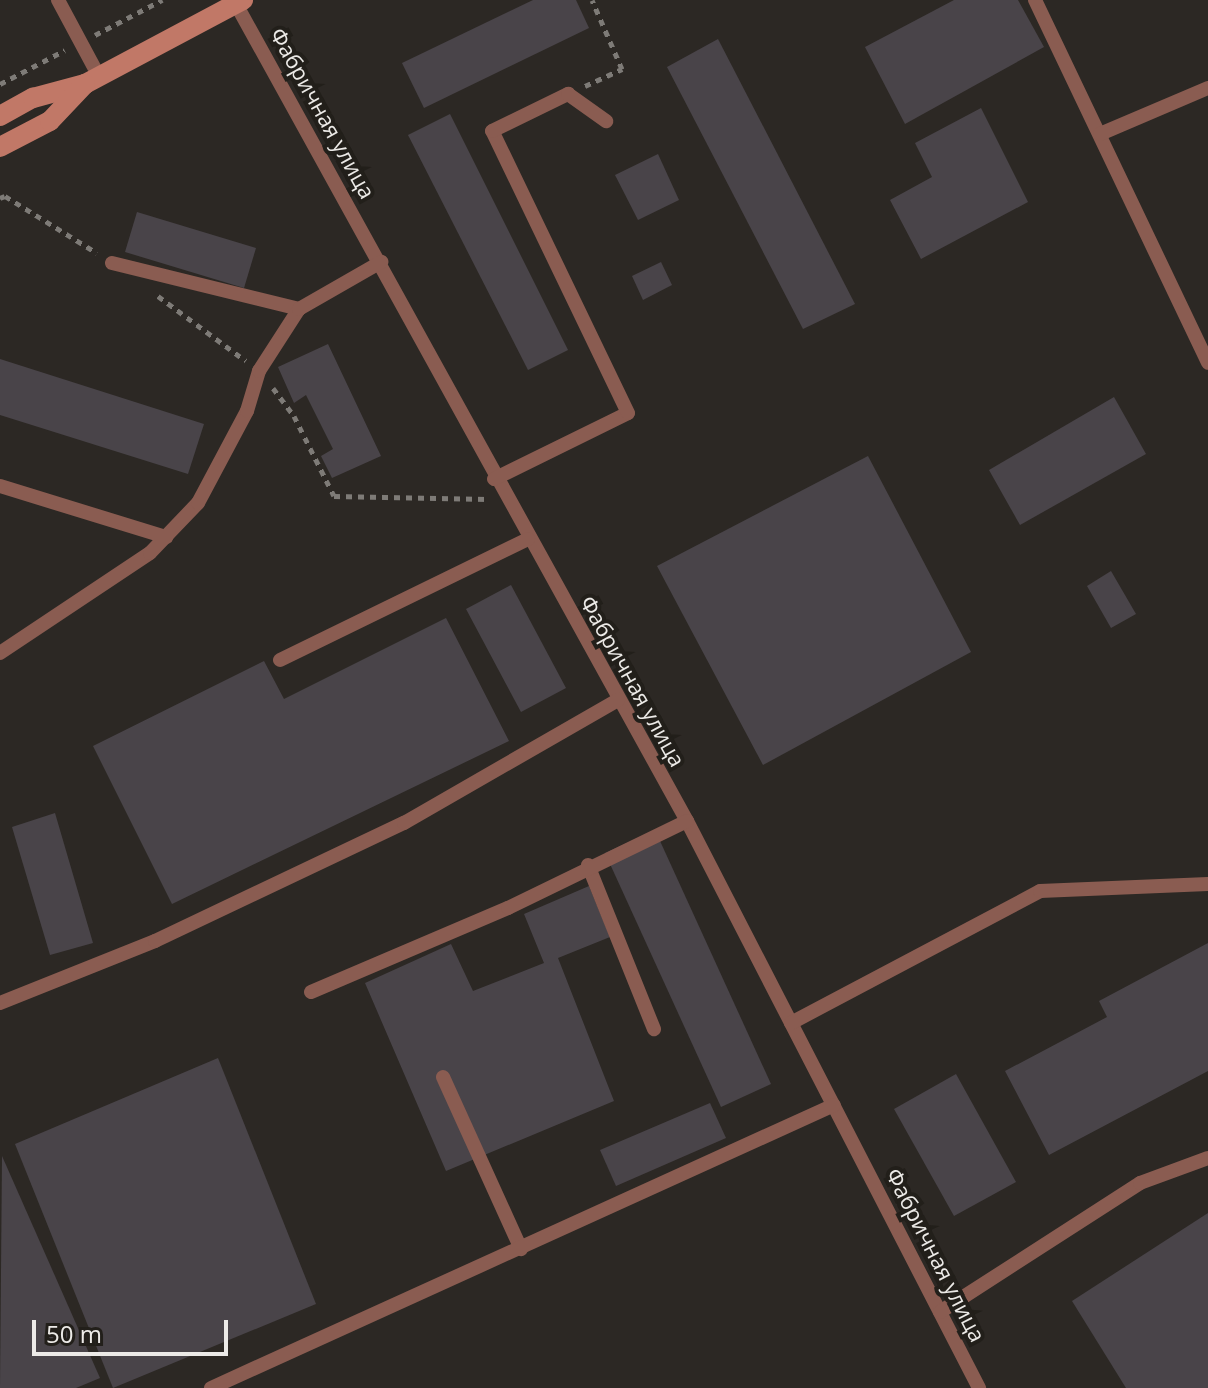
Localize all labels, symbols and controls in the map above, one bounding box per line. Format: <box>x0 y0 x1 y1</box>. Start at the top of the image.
street label: Фабричная улица <box>265 23 381 203</box>
street label: Фабричная улица <box>575 591 691 771</box>
street label: Фабричная улица <box>881 1164 991 1346</box>
scale bar <box>36 1304 232 1354</box>
text: 50 m <box>46 1317 102 1350</box>

